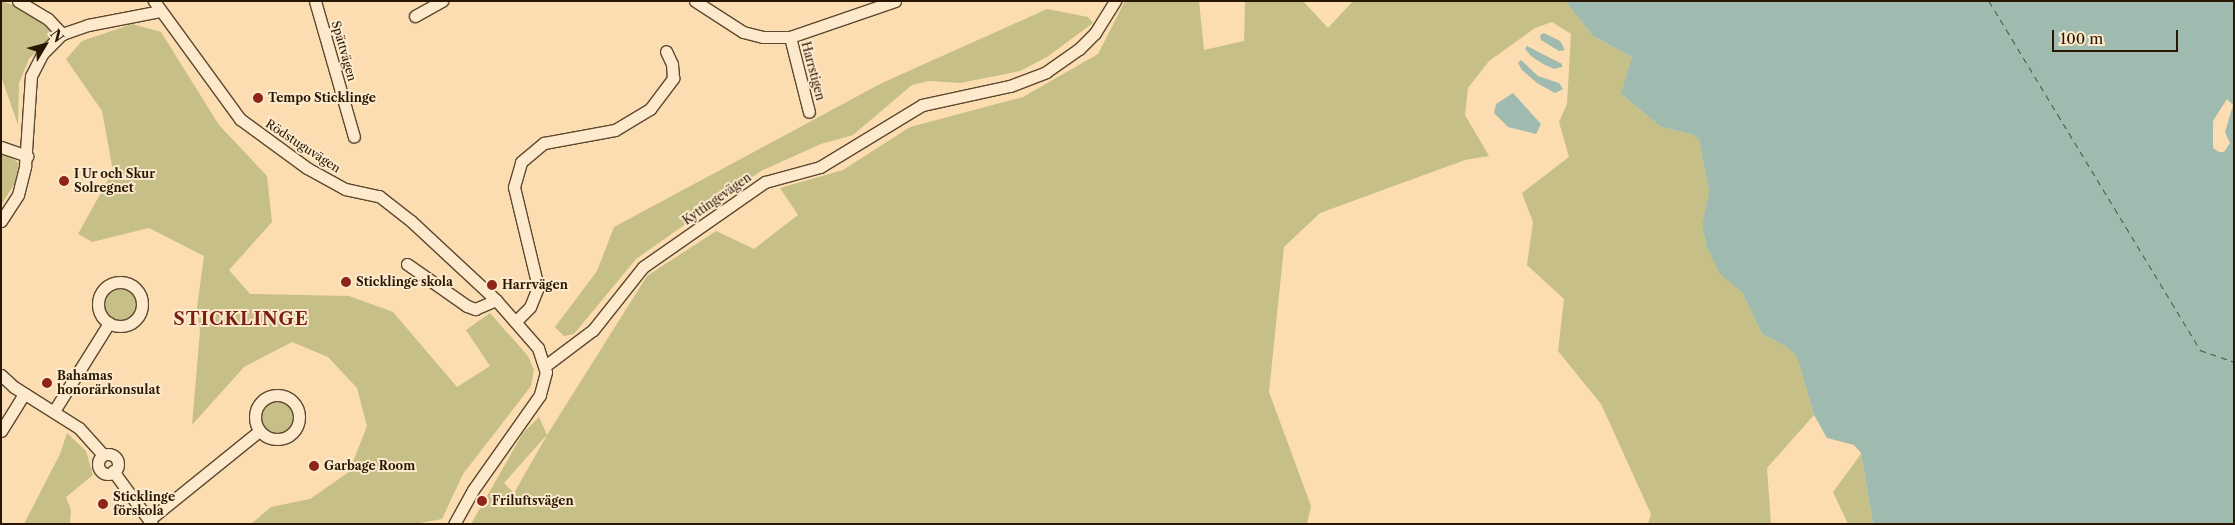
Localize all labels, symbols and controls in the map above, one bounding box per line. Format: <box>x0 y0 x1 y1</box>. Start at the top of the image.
street label: Spättvägen <box>328 19 360 83</box>
north arrow <box>20 20 70 70</box>
scale bar <box>2055 20 2181 52</box>
text: N <box>46 26 68 46</box>
text: 100 m <box>2060 29 2103 48</box>
street label: Harrstigen <box>798 40 828 102</box>
place label: Tempo Sticklinge <box>268 91 376 105</box>
marker: Tempo Sticklinge <box>252 92 264 104</box>
street label: Rödstuguvägen <box>263 116 343 176</box>
place label: I Ur och Skur Solregnet <box>74 167 155 195</box>
street label: Kyttingevägen <box>680 170 754 228</box>
marker: I Ur och Skur Solregnet <box>58 175 70 187</box>
place label: Sticklinge skola <box>356 275 453 289</box>
marker: Sticklinge skola <box>340 276 352 288</box>
place label: Harrvägen <box>502 278 568 292</box>
marker: Harrvägen <box>486 279 498 291</box>
district label: STICKLINGE <box>172 308 310 330</box>
place label: Bahamas honorärkonsulat <box>57 369 160 397</box>
marker: Bahamas honorärkonsulat <box>41 377 53 389</box>
place label: Garbage Room <box>324 459 415 473</box>
marker: Garbage Room <box>308 460 320 472</box>
place label: Sticklinge förskola <box>113 490 175 518</box>
place label: Friluftsvägen <box>492 494 574 508</box>
marker: Friluftsvägen <box>476 495 488 507</box>
marker: Sticklinge förskola <box>97 498 109 510</box>

